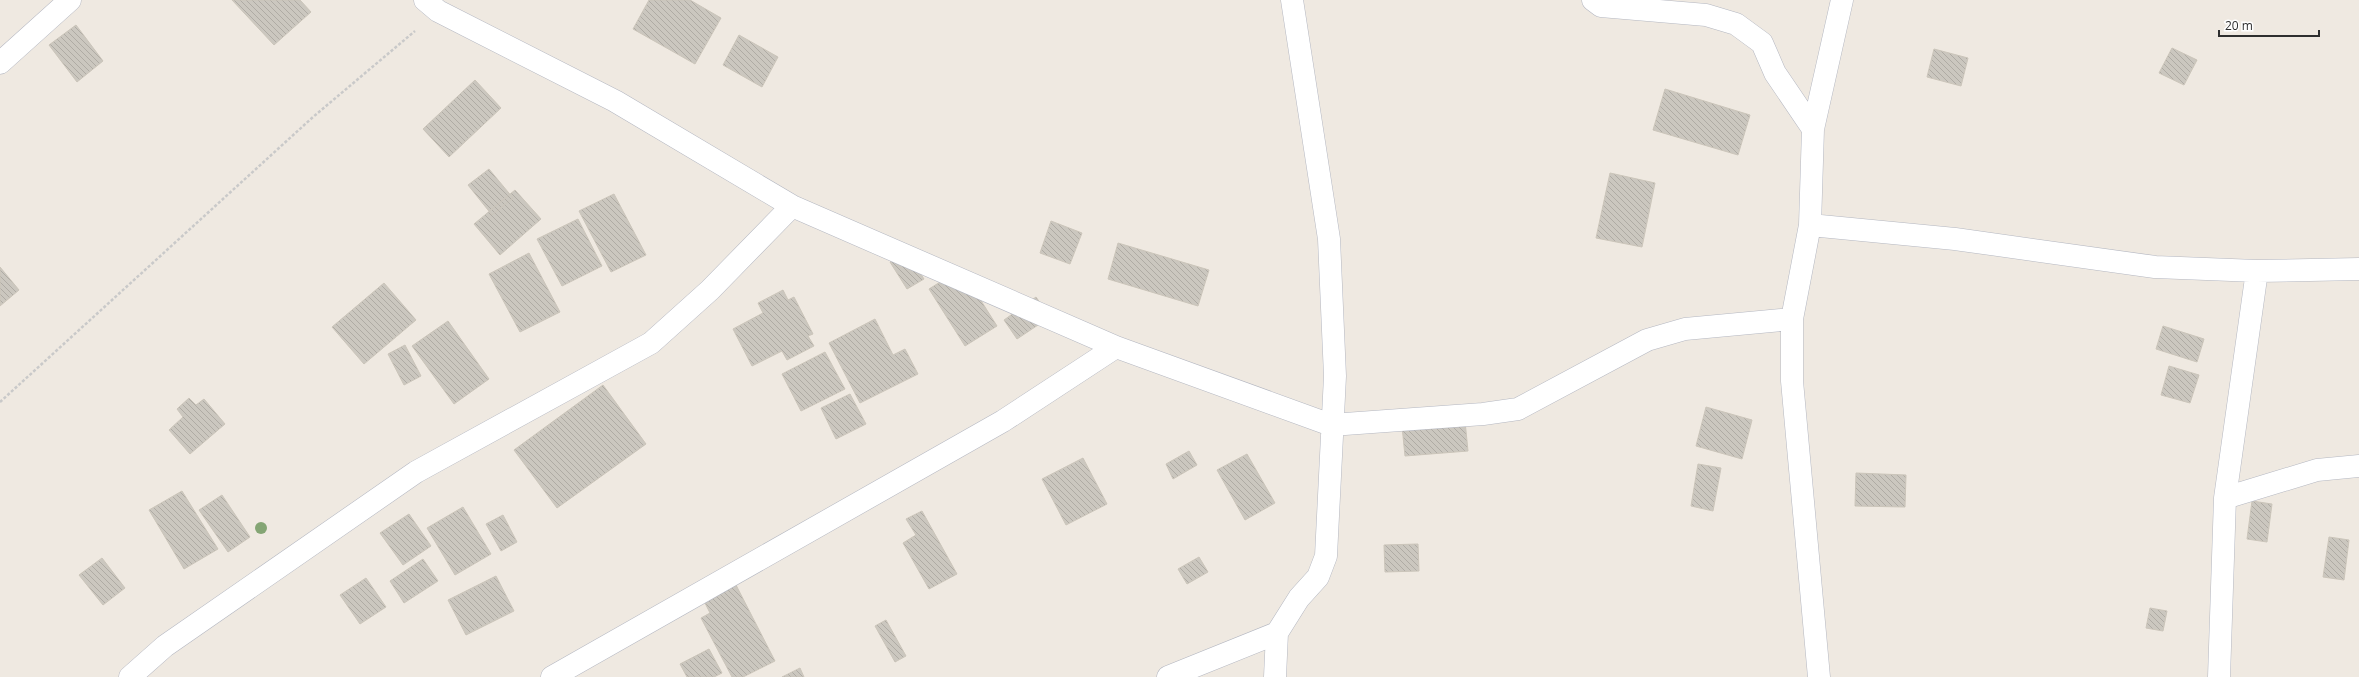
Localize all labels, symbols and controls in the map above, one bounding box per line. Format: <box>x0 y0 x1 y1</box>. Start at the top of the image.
scale bar <box>2219 12 2319 38</box>
text: 20 m <box>2225 17 2253 34</box>

